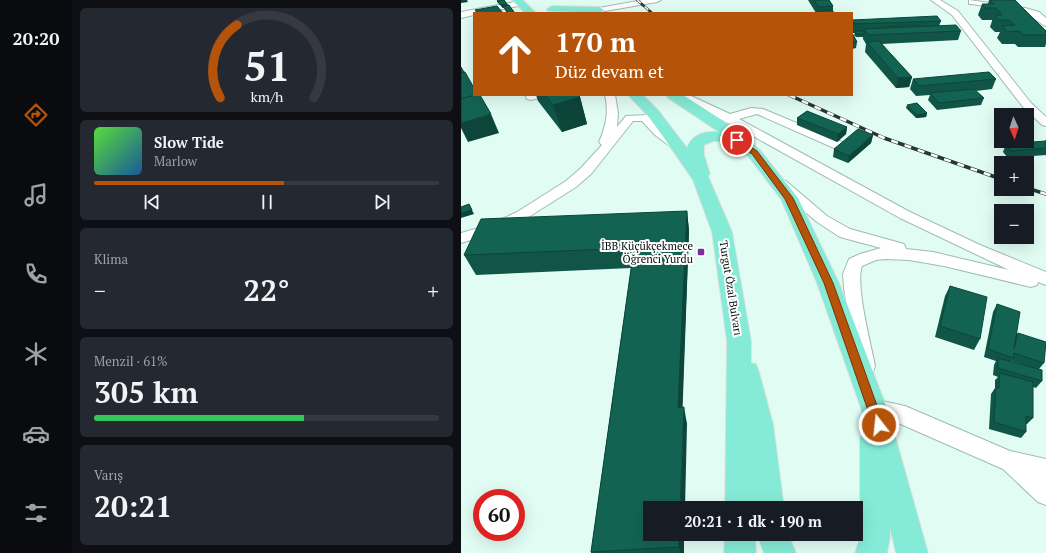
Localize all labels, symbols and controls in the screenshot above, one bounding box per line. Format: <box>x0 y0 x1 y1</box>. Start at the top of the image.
text: 170 m <box>555 23 636 60</box>
text: 20:20 <box>13 26 59 50</box>
icon: ahead <box>489 28 541 80</box>
text: 51 <box>243 38 290 93</box>
text: Düz devam et <box>555 59 664 83</box>
text: km/h <box>250 87 284 106</box>
icon: directions <box>22 101 50 129</box>
north arrow <box>994 108 1034 148</box>
map controls <box>994 108 1034 244</box>
pin <box>720 123 754 157</box>
icon: arrive <box>726 129 748 151</box>
text: Slow Tide <box>154 132 224 152</box>
text: Marlow <box>154 152 197 170</box>
button: + <box>994 156 1034 196</box>
icon: music <box>22 181 50 209</box>
icon: previous <box>141 191 163 213</box>
icon: pause <box>256 191 278 213</box>
icon: next <box>371 191 393 213</box>
button: − <box>994 204 1034 244</box>
place label: İBB Küçükçekmece Öğrenci Yurdu <box>601 239 694 266</box>
street label: Turgut Özal Bulvarı <box>717 240 745 336</box>
marker: İBB Küçükçekmece Öğrenci Yurdu <box>696 247 706 257</box>
text: Klima <box>94 250 128 268</box>
icon: phone <box>22 260 50 288</box>
text: 22° <box>243 270 290 310</box>
text: − <box>94 276 106 305</box>
text: + <box>427 276 439 305</box>
icon: climate <box>22 340 50 368</box>
text: Menzil · 61% <box>94 352 168 370</box>
text: 305 km <box>94 372 198 412</box>
position arrow <box>858 404 900 446</box>
icon: car <box>22 420 50 448</box>
text: Varış <box>94 466 123 484</box>
text: 20:21 <box>94 486 172 526</box>
speed limit sign: 60 <box>473 489 525 541</box>
icon: filters <box>22 499 50 527</box>
text: 20:21 · 1 dk · 190 m <box>684 511 822 531</box>

